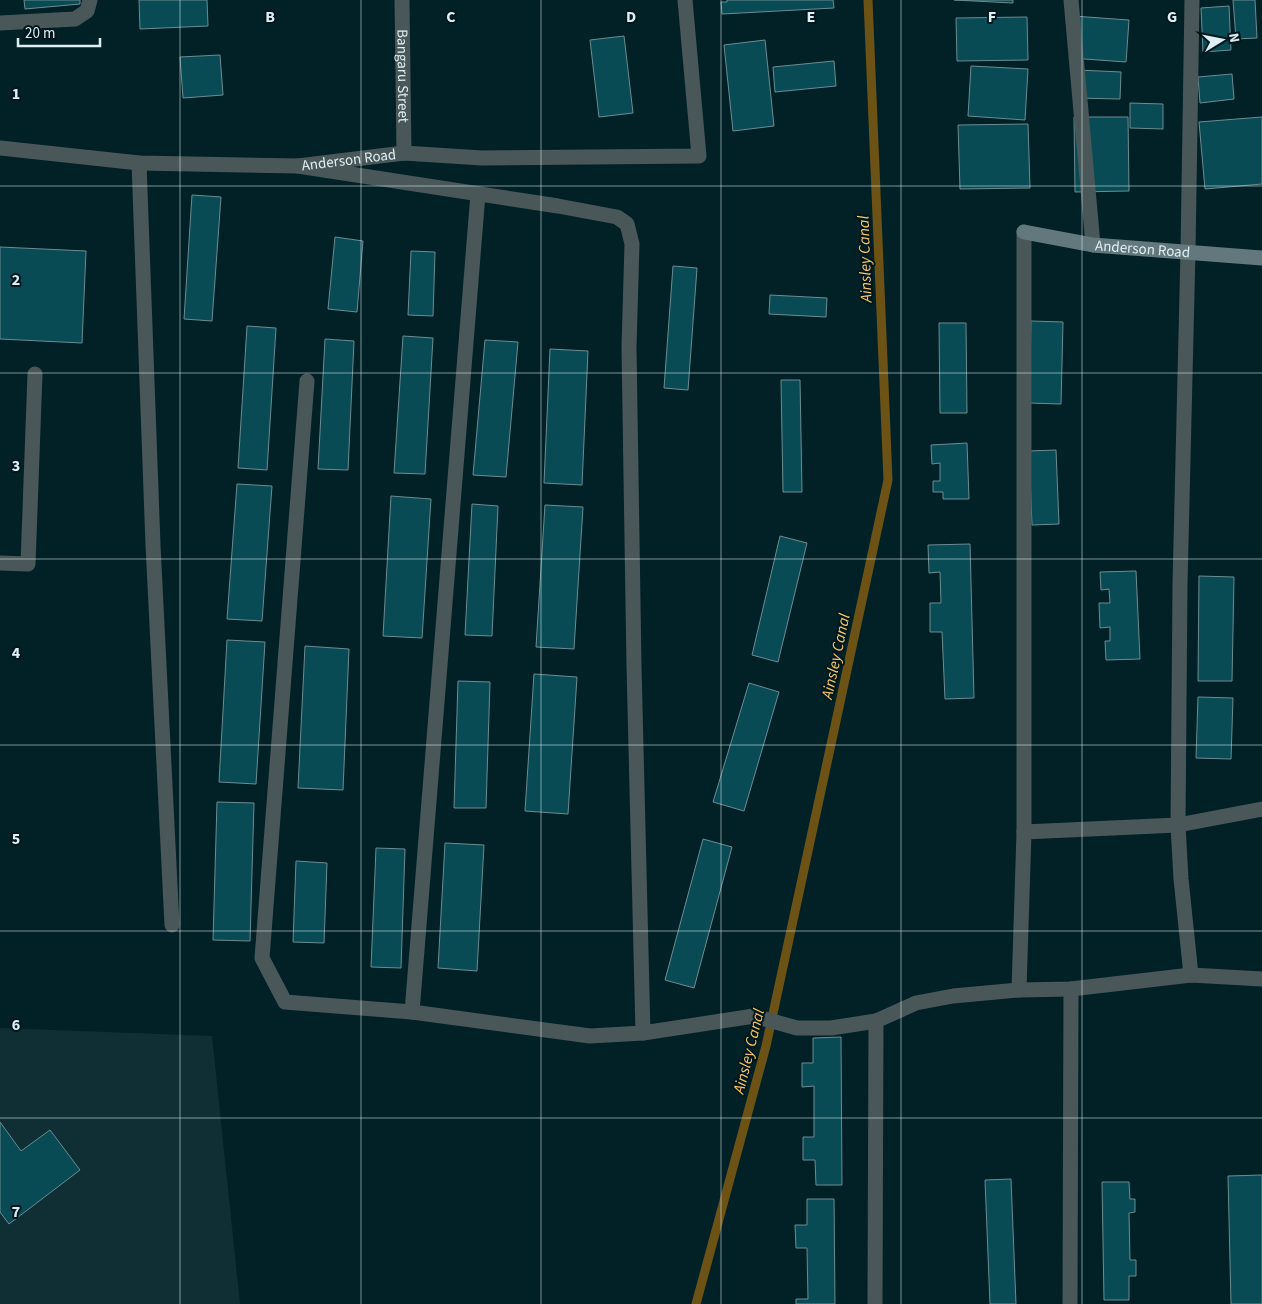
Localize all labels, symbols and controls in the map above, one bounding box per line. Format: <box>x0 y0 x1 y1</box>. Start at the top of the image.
text: B <box>265 6 275 28</box>
text: C <box>446 6 456 28</box>
text: D <box>626 6 636 28</box>
text: E <box>807 6 815 28</box>
text: F <box>988 6 996 28</box>
text: G <box>1167 6 1177 28</box>
scale bar <box>18 15 100 47</box>
north arrow <box>1197 15 1247 65</box>
text: 20 m <box>25 23 55 44</box>
street label: Bangaru Street <box>391 29 414 123</box>
text: N <box>1223 32 1244 44</box>
text: 1 <box>12 83 20 105</box>
street label: Anderson Road <box>300 144 397 176</box>
water label: Ainsley Canal <box>852 215 878 304</box>
street label: Anderson Road <box>1094 235 1191 263</box>
text: 2 <box>12 269 20 291</box>
text: 3 <box>12 455 20 477</box>
water label: Ainsley Canal <box>816 611 856 702</box>
text: 4 <box>12 642 21 664</box>
text: 5 <box>12 828 20 850</box>
water label: Ainsley Canal <box>728 1006 770 1097</box>
text: 6 <box>12 1014 20 1036</box>
text: 7 <box>12 1201 20 1223</box>

